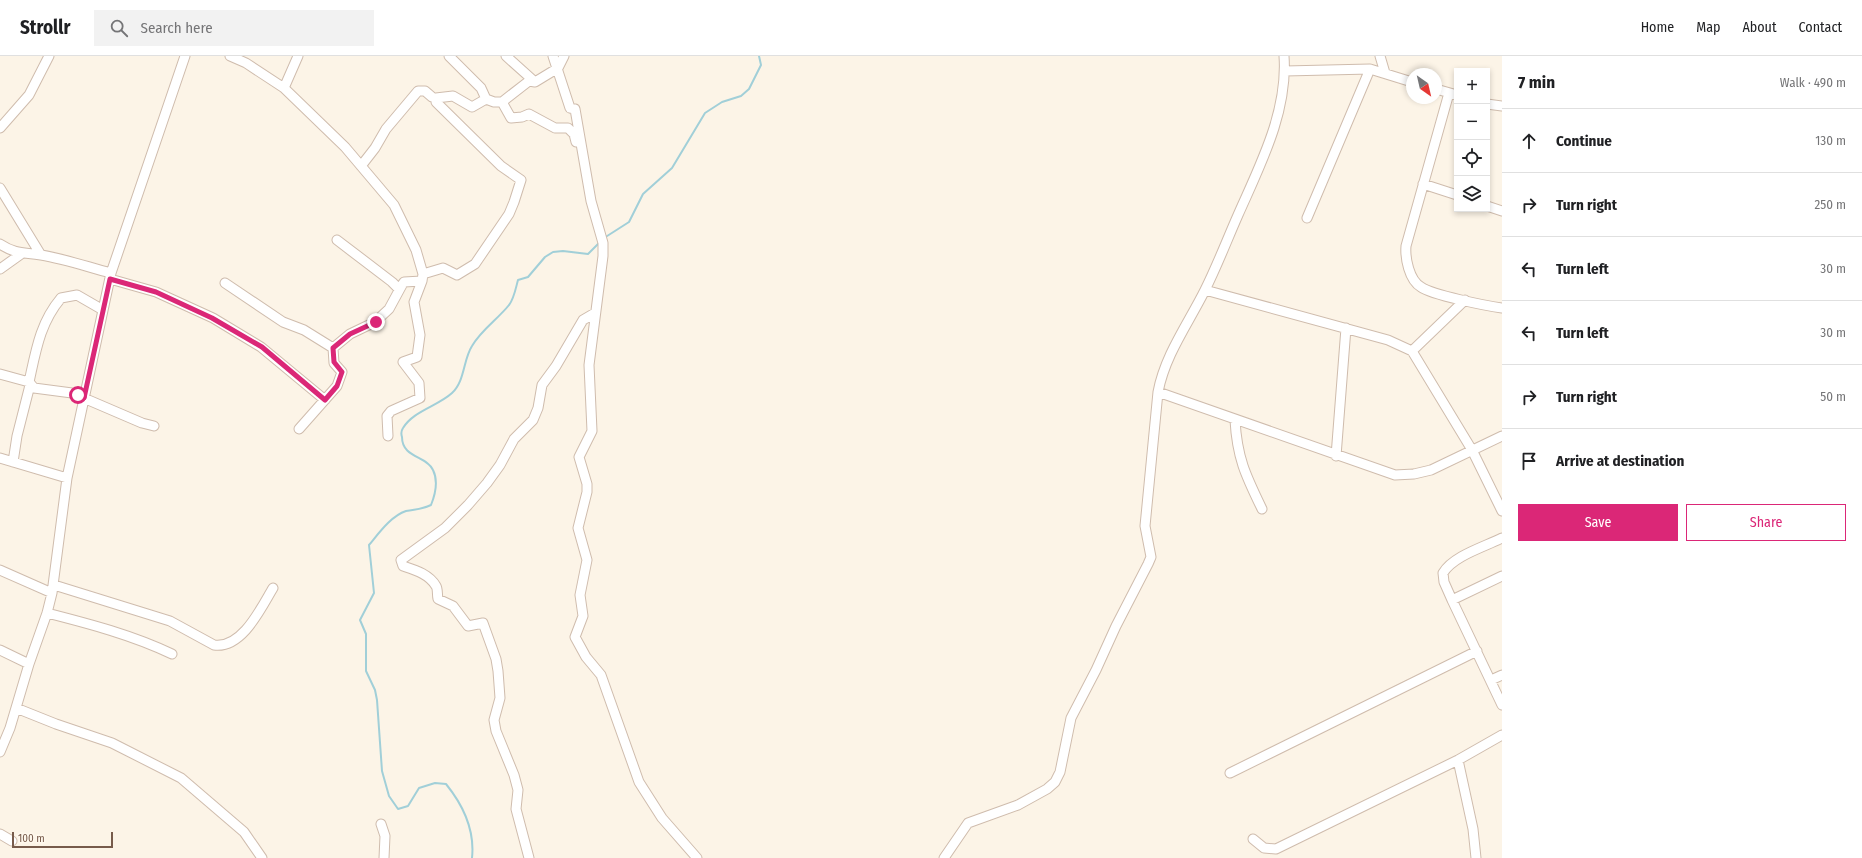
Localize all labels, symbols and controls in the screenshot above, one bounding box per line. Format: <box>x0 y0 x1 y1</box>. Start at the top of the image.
search box <box>94 10 374 46</box>
text: Strollr <box>20 16 70 39</box>
icon: search <box>108 17 130 39</box>
text: Search here <box>140 19 213 37</box>
text: Home <box>1641 19 1674 36</box>
text: Map <box>1696 19 1720 36</box>
text: About <box>1742 19 1777 36</box>
text: Contact <box>1799 19 1842 36</box>
north arrow <box>1406 68 1442 104</box>
map controls <box>1454 68 1490 212</box>
button: + <box>1454 68 1490 104</box>
text: 7 min <box>1518 72 1555 93</box>
text: Walk · 490 m <box>1780 75 1846 90</box>
button: − <box>1454 104 1490 140</box>
icon: ahead <box>1518 130 1540 152</box>
text: Continue <box>1556 132 1612 150</box>
text: 130 m <box>1815 133 1846 148</box>
button: locate <box>1454 140 1490 176</box>
button: layers <box>1454 176 1490 212</box>
icon: right <box>1518 194 1540 216</box>
text: Turn right <box>1556 196 1617 214</box>
text: 250 m <box>1814 197 1846 212</box>
icon: left <box>1518 258 1540 280</box>
text: Turn left <box>1556 260 1609 278</box>
text: 30 m <box>1820 261 1846 276</box>
route end <box>367 313 385 331</box>
icon: left <box>1518 322 1540 344</box>
text: Turn left <box>1556 324 1609 342</box>
text: 30 m <box>1820 325 1846 340</box>
route start <box>69 386 87 404</box>
icon: right <box>1518 386 1540 408</box>
text: Turn right <box>1556 388 1617 406</box>
text: 50 m <box>1820 389 1846 404</box>
icon: arrive <box>1518 450 1540 472</box>
text: Arrive at destination <box>1556 452 1684 470</box>
button: Save <box>1518 504 1678 541</box>
button: Share <box>1686 504 1846 541</box>
scale bar <box>12 830 113 849</box>
text: 100 m <box>18 832 45 845</box>

